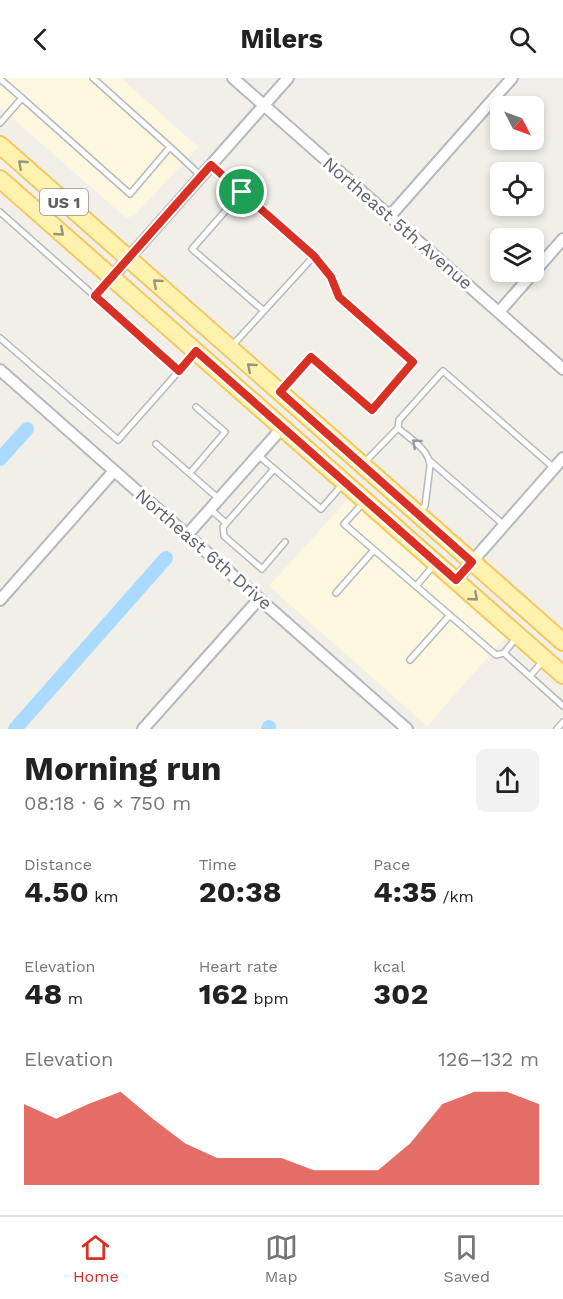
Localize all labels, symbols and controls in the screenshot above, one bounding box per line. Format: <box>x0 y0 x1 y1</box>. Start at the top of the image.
icon: back <box>24 23 57 56</box>
text: Milers <box>240 23 323 55</box>
icon: search <box>506 23 539 56</box>
north arrow <box>490 96 544 150</box>
map controls <box>490 96 544 282</box>
street label: Northeast 5th Avenue <box>319 152 477 294</box>
one-way arrow <box>18 160 29 171</box>
button: locate <box>490 162 544 216</box>
pin <box>216 166 267 217</box>
icon: arrive <box>225 175 258 208</box>
road number: US 1 <box>40 189 88 215</box>
one-way arrow <box>53 225 64 236</box>
button: layers <box>490 228 544 282</box>
one-way arrow <box>153 279 164 290</box>
one-way arrow <box>247 363 258 374</box>
one-way arrow <box>412 439 422 450</box>
street label: Northeast 6th Drive <box>132 484 276 614</box>
one-way arrow <box>467 589 478 600</box>
text: Morning run <box>24 749 221 788</box>
button: share <box>476 749 539 812</box>
text: 08:18 · 6 × 750 m <box>24 791 191 815</box>
text: Distance <box>24 855 92 874</box>
text: Time <box>199 855 237 874</box>
text: Pace <box>373 855 410 874</box>
text: 4.50 <box>24 874 89 909</box>
text: 20:38 <box>199 874 282 909</box>
text: 4:35 <box>373 874 437 909</box>
text: km <box>89 887 119 906</box>
text: /km <box>437 887 474 906</box>
text: Elevation <box>24 957 95 976</box>
text: Heart rate <box>199 957 278 976</box>
text: kcal <box>373 957 405 976</box>
text: 48 <box>24 976 62 1011</box>
text: 162 <box>199 976 248 1011</box>
text: 302 <box>373 976 428 1011</box>
text: m <box>62 989 83 1008</box>
text: bpm <box>248 989 289 1008</box>
text: Elevation <box>24 1047 113 1071</box>
text: 126–132 m <box>438 1047 539 1071</box>
tab: Home <box>73 1231 119 1286</box>
tab: Map <box>265 1231 298 1286</box>
tab: Saved <box>444 1231 490 1286</box>

